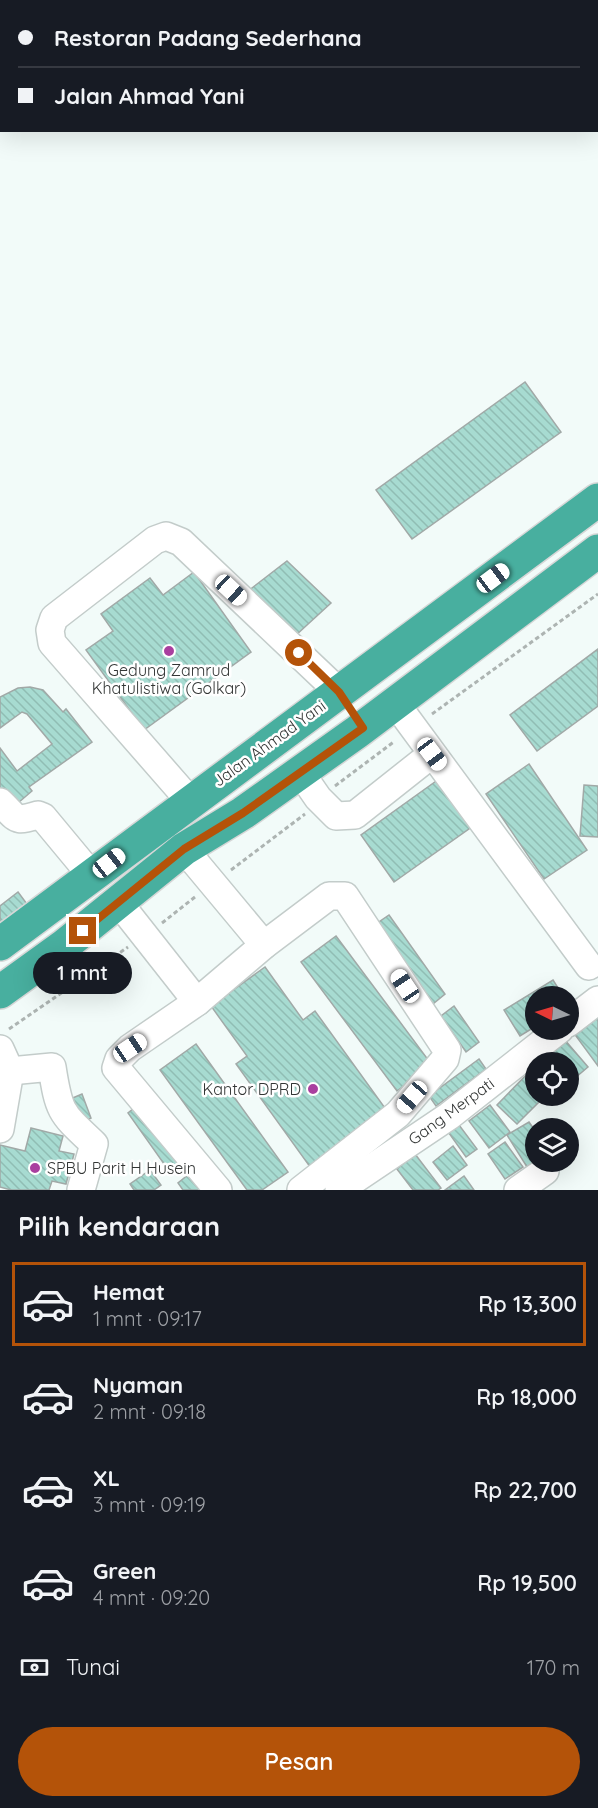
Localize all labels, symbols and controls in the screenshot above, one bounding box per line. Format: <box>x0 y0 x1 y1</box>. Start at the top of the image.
text: Restoran Padang Sederhana <box>54 24 362 52</box>
text: Jalan Ahmad Yani <box>54 82 245 110</box>
car <box>473 560 513 596</box>
car <box>212 571 250 609</box>
route start <box>285 639 312 666</box>
marker: Gedung Zamrud Khatulistiwa (Golkar) <box>162 644 176 658</box>
place label: Gedung Zamrud Khatulistiwa (Golkar) <box>92 660 246 698</box>
street label: Jalan Ahmad Yani <box>209 695 329 791</box>
car <box>414 734 450 774</box>
car <box>89 845 129 881</box>
route end <box>69 917 96 944</box>
callout: 1 mnt <box>34 952 132 994</box>
text: 1 mnt <box>57 960 108 985</box>
car <box>387 966 423 1006</box>
north arrow <box>525 986 579 1040</box>
map controls <box>525 986 579 1172</box>
car <box>110 1030 150 1066</box>
button: locate <box>525 1052 579 1106</box>
street label: Gang Merpati <box>404 1073 498 1149</box>
car <box>393 1078 431 1116</box>
place label: Kantor DPRD <box>202 1079 301 1099</box>
marker: Kantor DPRD <box>306 1082 320 1096</box>
button: layers <box>525 1118 579 1172</box>
place label: SPBU Parit H Husein <box>47 1158 196 1178</box>
marker: SPBU Parit H Husein <box>28 1161 42 1175</box>
text: Pilih kendaraan <box>18 1209 220 1243</box>
icon: car <box>21 1277 75 1331</box>
text: Hemat <box>93 1278 165 1306</box>
text: Rp 13,300 <box>478 1290 577 1318</box>
text: 1 mnt · 09:17 <box>93 1306 202 1331</box>
icon: car <box>21 1370 75 1424</box>
text: Nyaman <box>93 1371 183 1399</box>
text: Rp 18,000 <box>476 1383 577 1411</box>
text: 2 mnt · 09:18 <box>93 1399 206 1424</box>
icon: car <box>21 1463 75 1517</box>
text: XL <box>93 1464 120 1492</box>
text: Rp 22,700 <box>473 1476 577 1504</box>
text: 3 mnt · 09:19 <box>93 1492 206 1517</box>
icon: car <box>21 1556 75 1610</box>
text: Green <box>93 1557 156 1585</box>
text: Rp 19,500 <box>477 1569 577 1597</box>
text: 4 mnt · 09:20 <box>93 1585 210 1610</box>
icon: cash <box>18 1651 51 1684</box>
text: Tunai <box>66 1653 120 1681</box>
text: 170 m <box>527 1655 580 1680</box>
button: Pesan <box>18 1727 580 1796</box>

